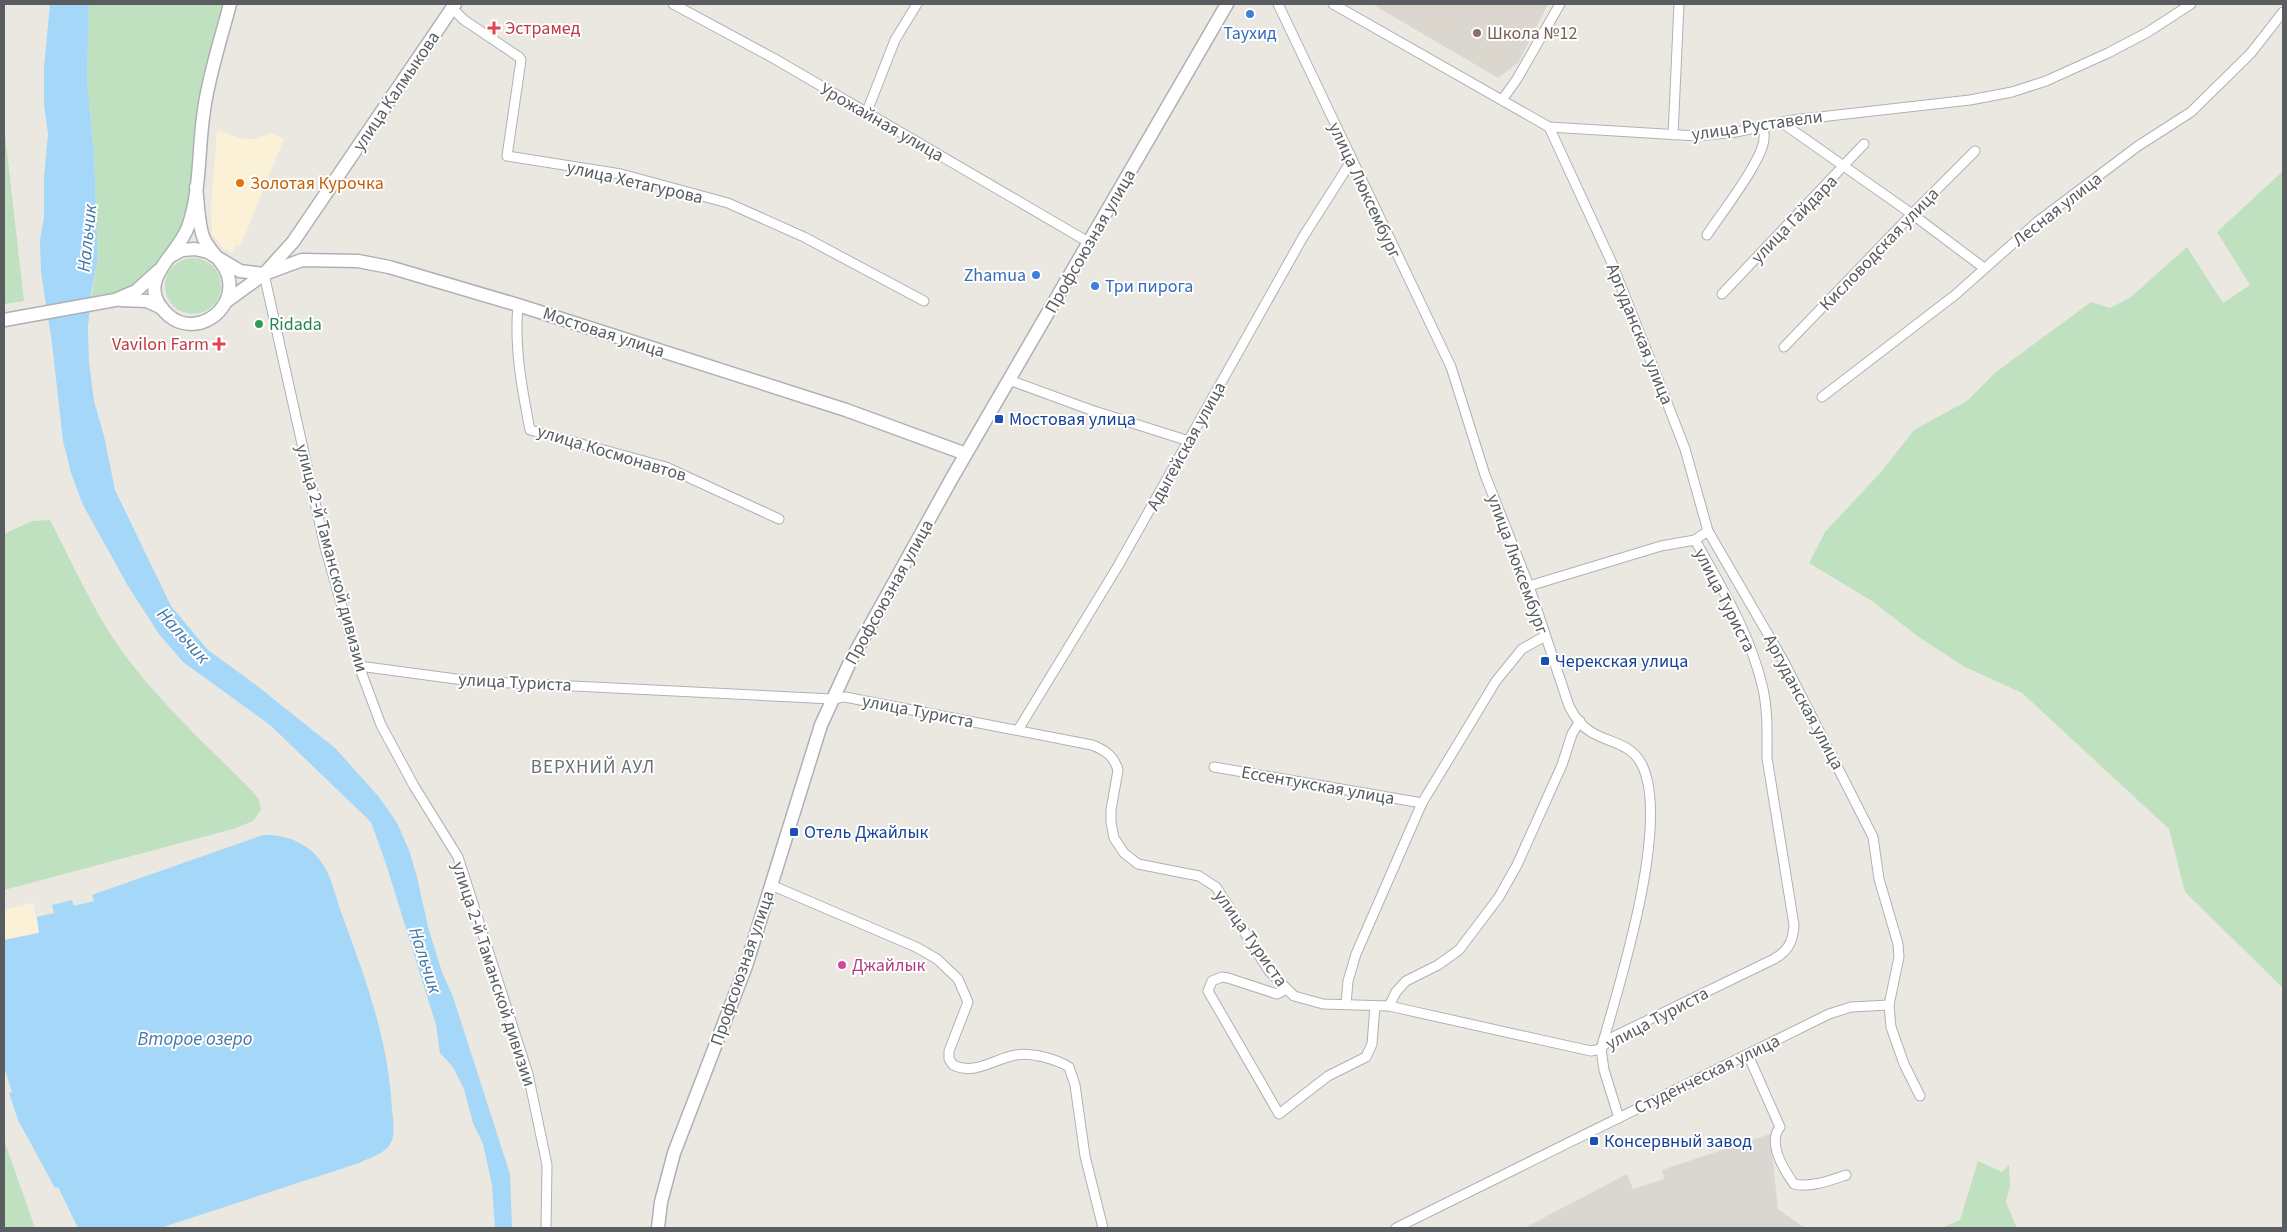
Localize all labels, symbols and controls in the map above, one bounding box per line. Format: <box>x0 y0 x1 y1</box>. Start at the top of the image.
marker: Таухид <box>1244 8 1256 20</box>
place label: Эстрамед <box>505 16 581 41</box>
marker: Эстрамед <box>487 21 501 35</box>
place label: Таухид <box>1223 21 1277 46</box>
place label: Школа №12 <box>1487 21 1577 46</box>
street label: улица Калмыкова <box>347 26 446 156</box>
marker: Школа №12 <box>1471 27 1483 39</box>
street label: Урожайная улица <box>815 77 948 168</box>
street label: улица Руставели <box>1690 104 1824 147</box>
street label: улица Люксембург <box>1322 118 1407 262</box>
street label: улица Хетагурова <box>564 155 706 210</box>
street label: Профсоюзная улица <box>1039 165 1142 318</box>
street label: Лесная улица <box>2007 166 2107 252</box>
street label: улица Гайдара <box>1745 169 1843 269</box>
place label: Золотая Курочка <box>250 171 384 196</box>
marker: Золотая Курочка <box>234 177 246 189</box>
street label: Кисловодская улица <box>1814 182 1945 317</box>
water label: Нальчик <box>71 202 105 273</box>
street label: Аргуданская улица <box>1600 260 1679 408</box>
place label: Zhamua <box>964 263 1026 288</box>
marker: Zhamua <box>1030 269 1042 281</box>
place label: Три пирога <box>1105 274 1193 299</box>
marker: Три пирога <box>1089 280 1101 292</box>
street label: Мостовая улица <box>540 301 668 364</box>
place label: Ridada <box>269 312 322 337</box>
marker: Ridada <box>253 318 265 330</box>
place label: Vavilon Farm <box>112 332 209 357</box>
marker: Vavilon Farm <box>213 338 225 350</box>
street label: Адыгейская улица <box>1141 377 1232 515</box>
place label: Мостовая улица <box>1009 407 1136 432</box>
marker: Мостовая улица <box>993 413 1005 425</box>
street label: улица Космонавтов <box>534 419 690 488</box>
street label: улица 2-й Таманской дивизии <box>289 441 374 675</box>
street label: улица Люксембург <box>1481 491 1555 638</box>
street label: Профсоюзная улица <box>839 515 940 669</box>
street label: улица Туриста <box>1688 544 1761 656</box>
water label: Нальчик <box>150 602 216 671</box>
street label: Аргуданская улица <box>1757 630 1850 774</box>
place label: Черекская улица <box>1555 649 1688 674</box>
marker: Черекская улица <box>1539 655 1551 667</box>
street label: улица Туриста <box>458 667 572 698</box>
street label: улица Туриста <box>860 688 976 735</box>
district label: ВЕРХНИЙ АУЛ <box>531 754 655 781</box>
street label: Ессентукская улица <box>1239 760 1397 811</box>
place label: Отель Джайлык <box>804 820 929 845</box>
marker: Отель Джайлык <box>788 826 800 838</box>
street label: улица 2-й Таманской дивизии <box>445 859 542 1090</box>
street label: улица Туриста <box>1208 885 1293 992</box>
street label: Профсоюзная улица <box>704 887 781 1049</box>
water label: Нальчик <box>401 924 448 998</box>
place label: Джайлык <box>852 953 926 978</box>
marker: Джайлык <box>836 959 848 971</box>
street label: улица Туриста <box>1601 981 1713 1056</box>
water label: Второе озеро <box>137 1026 253 1053</box>
street label: Студенческая улица <box>1630 1028 1784 1121</box>
place label: Консервный завод <box>1604 1129 1752 1154</box>
marker: Консервный завод <box>1588 1135 1600 1147</box>

